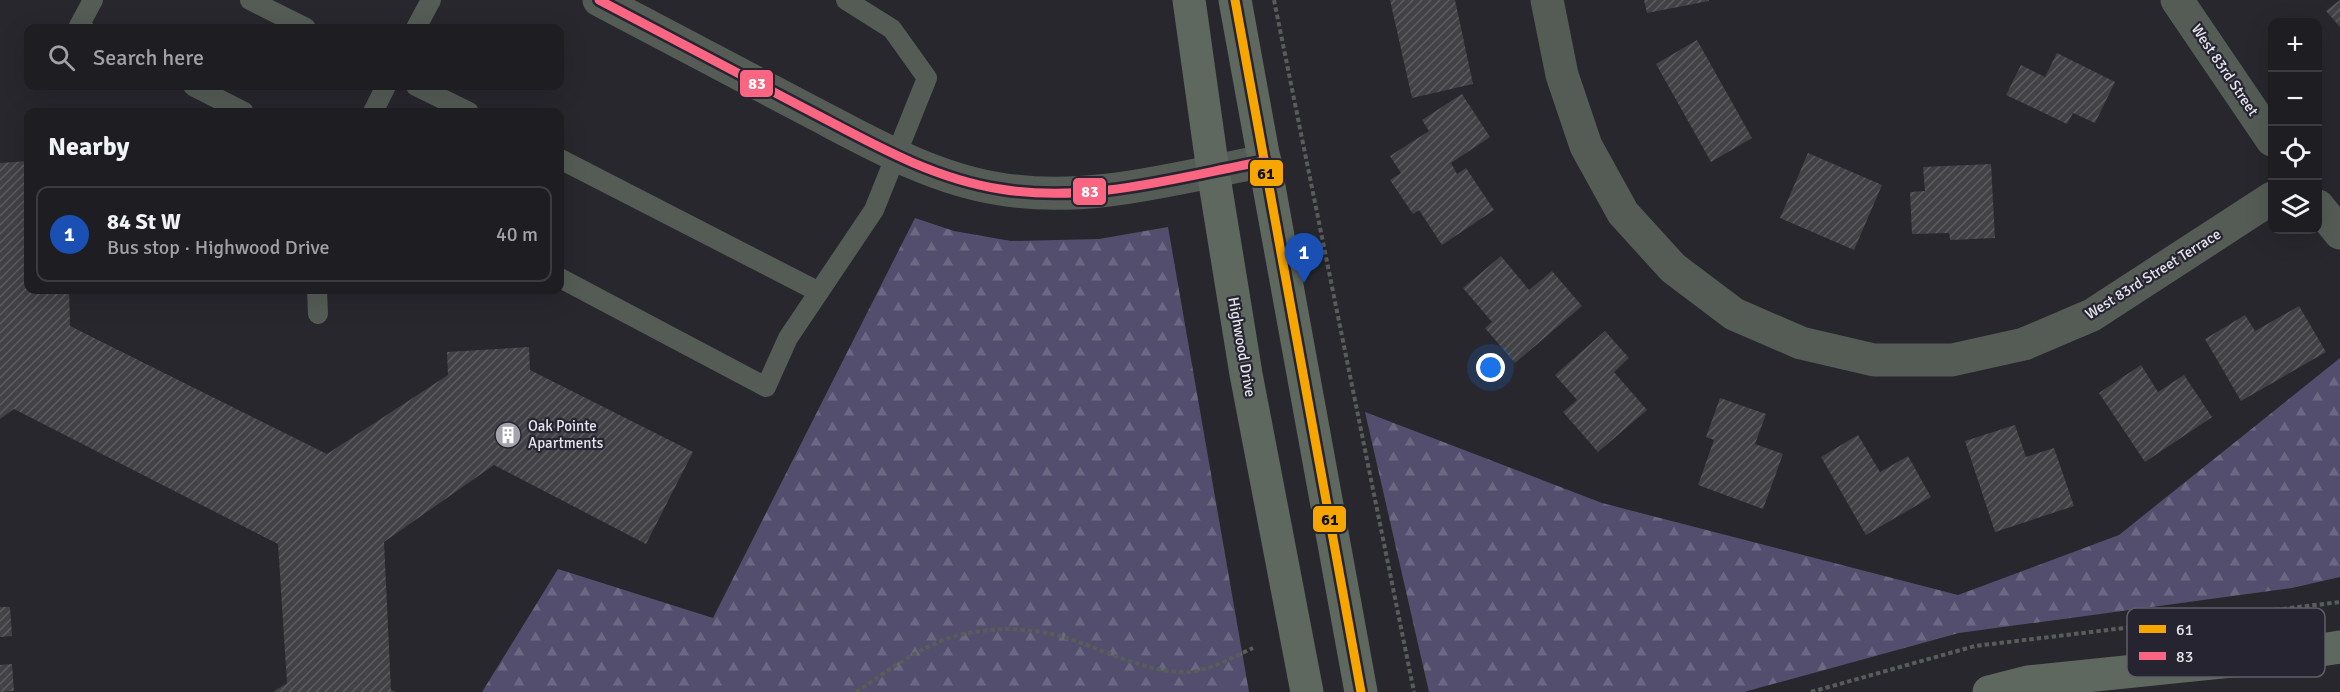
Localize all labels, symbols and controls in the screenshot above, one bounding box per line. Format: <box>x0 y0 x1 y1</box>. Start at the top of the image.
map controls <box>2268 18 2322 234</box>
button: + <box>2268 18 2322 72</box>
street label: West 83rd Street <box>2188 21 2262 119</box>
search box <box>24 24 564 90</box>
icon: search <box>45 41 78 74</box>
text: Search here <box>93 44 204 71</box>
line badge: 83 <box>739 69 774 98</box>
button: − <box>2268 72 2322 126</box>
text: 83 <box>748 74 766 94</box>
button: locate <box>2268 126 2322 180</box>
text: Nearby <box>48 131 129 163</box>
line badge: 61 <box>1249 159 1284 187</box>
text: 61 <box>1257 164 1275 184</box>
line badge: 83 <box>1072 177 1107 206</box>
button: layers <box>2268 180 2322 234</box>
text: 83 <box>1081 182 1099 202</box>
text: 84 St W <box>107 208 181 235</box>
text: 1 <box>64 222 75 247</box>
text: 40 m <box>496 222 538 247</box>
street label: West 83rd Street Terrace <box>2082 225 2224 323</box>
pin: 1 <box>1284 234 1324 283</box>
text: Bus stop · Highwood Drive <box>107 235 329 260</box>
street label: Highwood Drive <box>1224 296 1260 398</box>
your location <box>1476 353 1505 382</box>
place label: Oak Pointe Apartments <box>528 417 604 452</box>
building icon: Oak Pointe Apartments <box>493 420 523 450</box>
line badge: 61 <box>1312 505 1347 533</box>
text: 61 <box>1321 510 1339 530</box>
legend <box>2127 608 2325 677</box>
text: 61 <box>2176 620 2193 640</box>
text: 83 <box>2176 647 2193 667</box>

